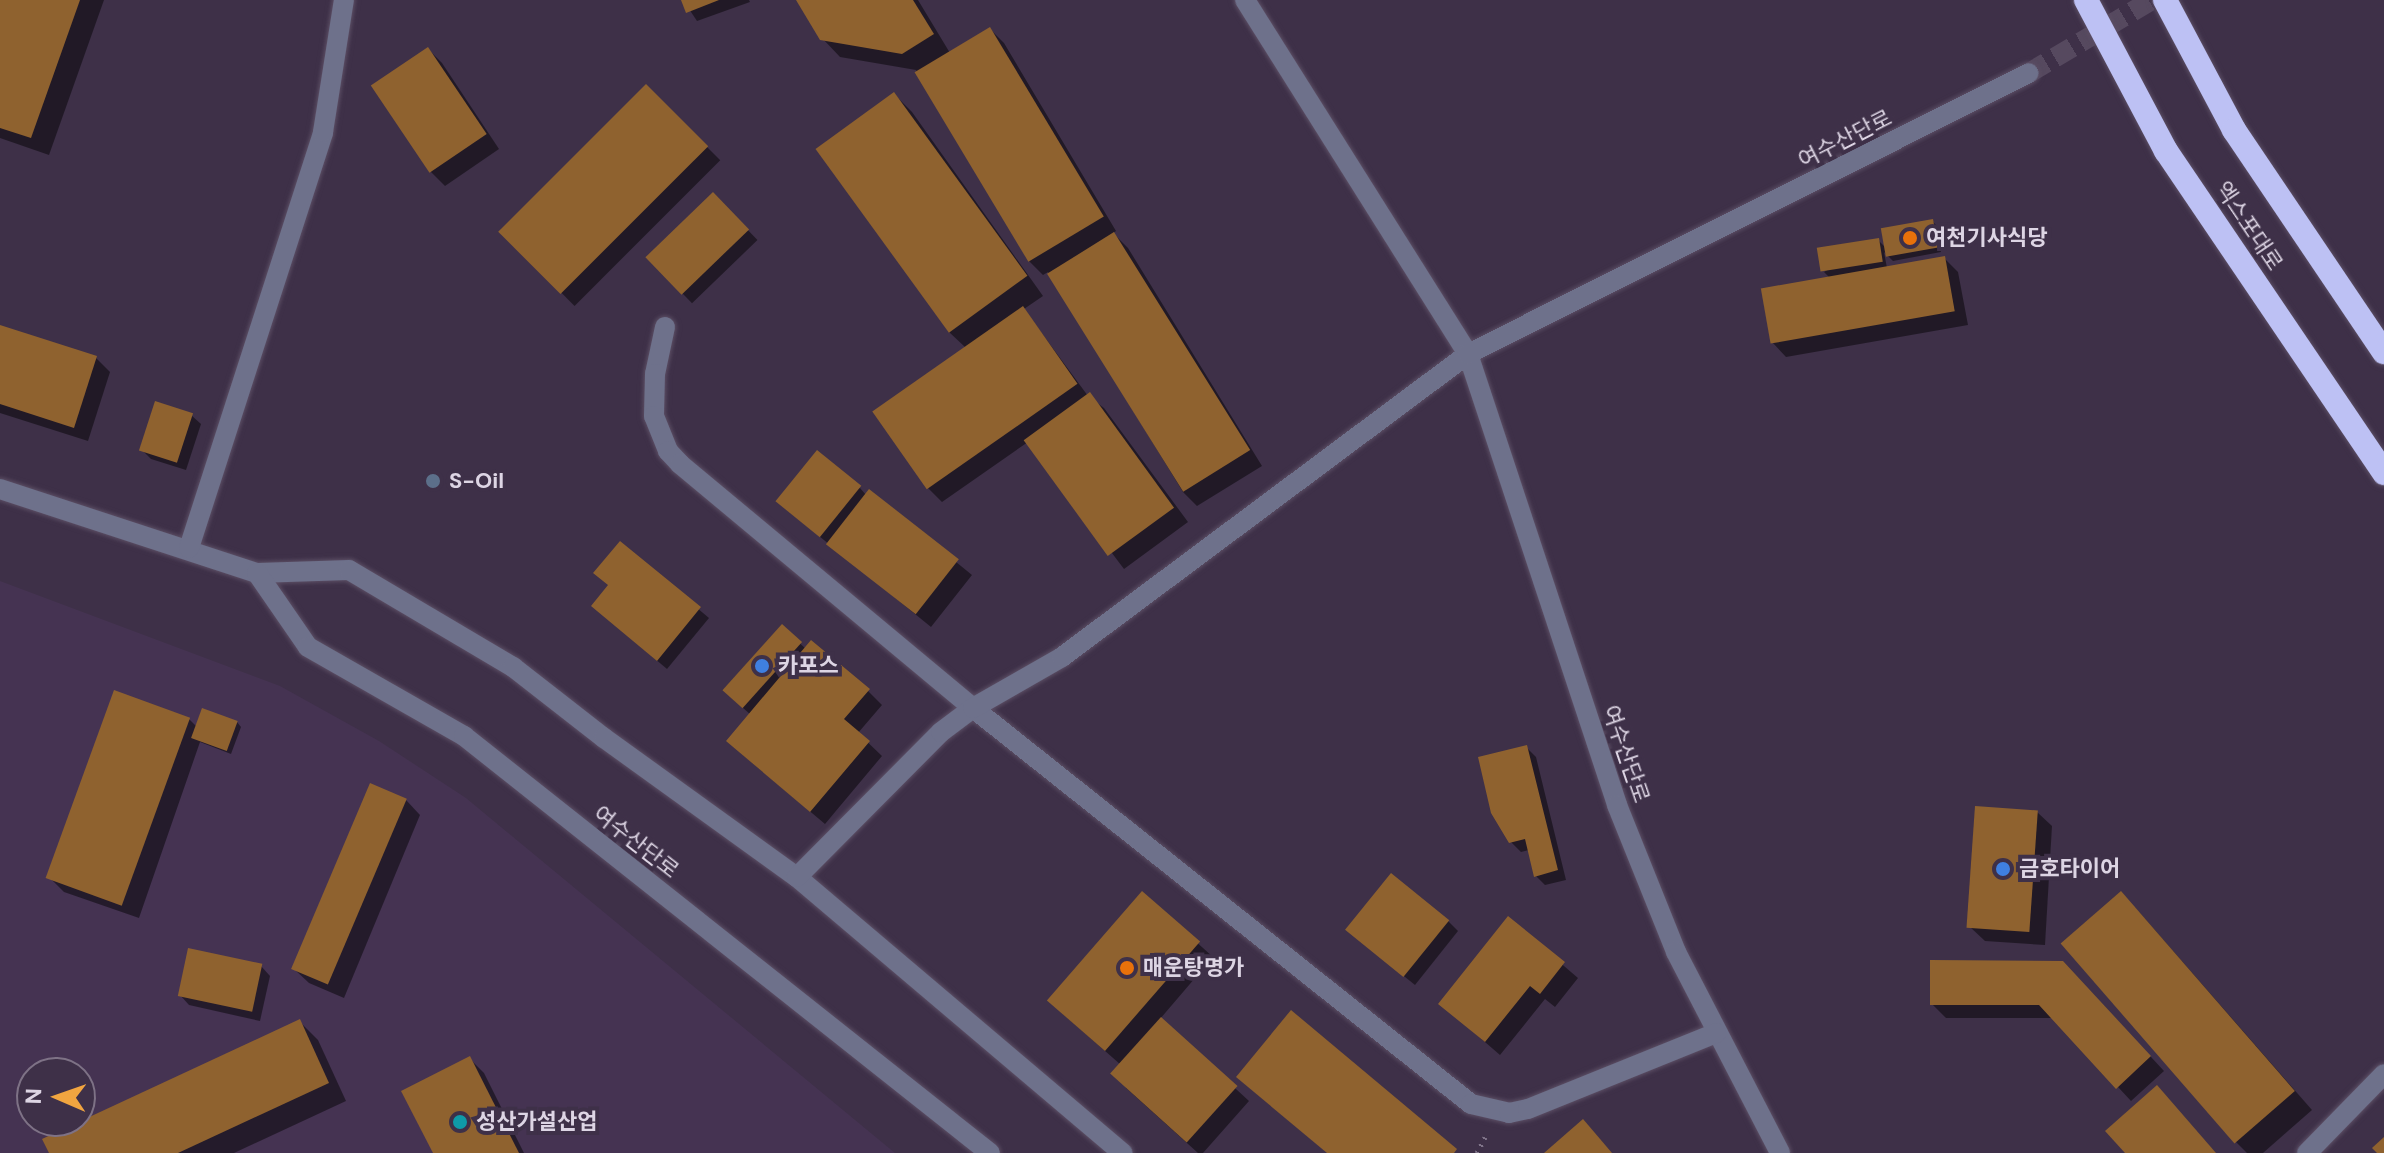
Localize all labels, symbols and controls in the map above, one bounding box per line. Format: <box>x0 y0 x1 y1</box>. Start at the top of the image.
street label: 여수산단로 <box>1794 104 1896 174</box>
street label: 엑스포대로 <box>2210 177 2288 275</box>
place label: 여천기사식당 <box>1926 225 2047 251</box>
marker: 여천기사식당 <box>1901 229 1919 247</box>
place label: S-Oil <box>449 468 504 494</box>
marker: S-Oil <box>424 472 442 490</box>
place label: 카포스 <box>778 653 839 679</box>
marker: 카포스 <box>753 657 771 675</box>
street label: 여수산단로 <box>1597 702 1655 806</box>
street label: 여수산단로 <box>588 800 684 884</box>
place label: 금호타이어 <box>2019 856 2120 882</box>
marker: 금호타이어 <box>1994 860 2012 878</box>
place label: 매운탕명가 <box>1143 955 1244 981</box>
marker: 매운탕명가 <box>1118 959 1136 977</box>
north arrow <box>16 1057 96 1137</box>
text: N <box>19 1088 48 1105</box>
place label: 성산가설산업 <box>476 1109 597 1135</box>
marker: 성산가설산업 <box>451 1113 469 1131</box>

